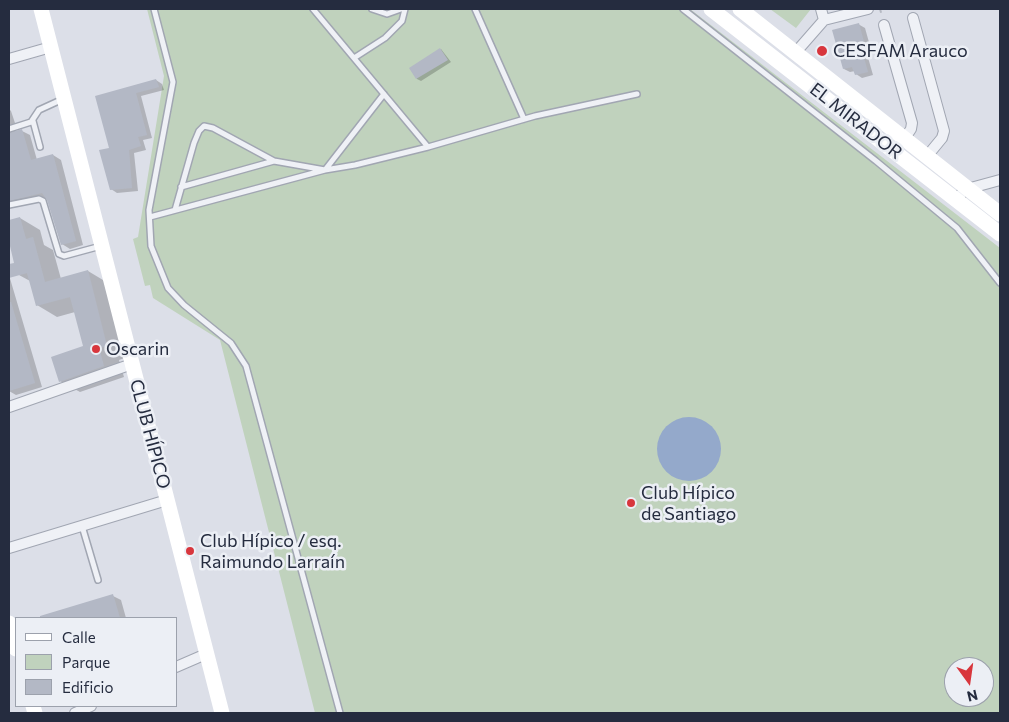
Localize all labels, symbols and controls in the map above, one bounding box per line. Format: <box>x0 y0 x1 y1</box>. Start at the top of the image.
place label: CESFAM Arauco <box>833 40 968 62</box>
marker: CESFAM Arauco <box>815 44 829 58</box>
street label: EL MIRADOR <box>806 78 906 164</box>
place label: Oscarin <box>106 338 169 360</box>
marker: Oscarin <box>90 343 102 355</box>
street label: CLUB HÍPICO <box>125 377 175 491</box>
place label: Club Hípico de Santiago <box>641 482 736 524</box>
marker: Club Hípico de Santiago <box>625 497 637 509</box>
place label: Club Hípico / esq. Raimundo Larraín <box>200 530 345 572</box>
marker: Club Hípico / esq. Raimundo Larraín <box>184 545 196 557</box>
legend <box>15 617 178 707</box>
text: Calle <box>62 628 96 646</box>
text: Parque <box>62 653 110 671</box>
north arrow <box>944 657 994 707</box>
text: Edificio <box>62 678 113 696</box>
text: N <box>965 687 980 706</box>

